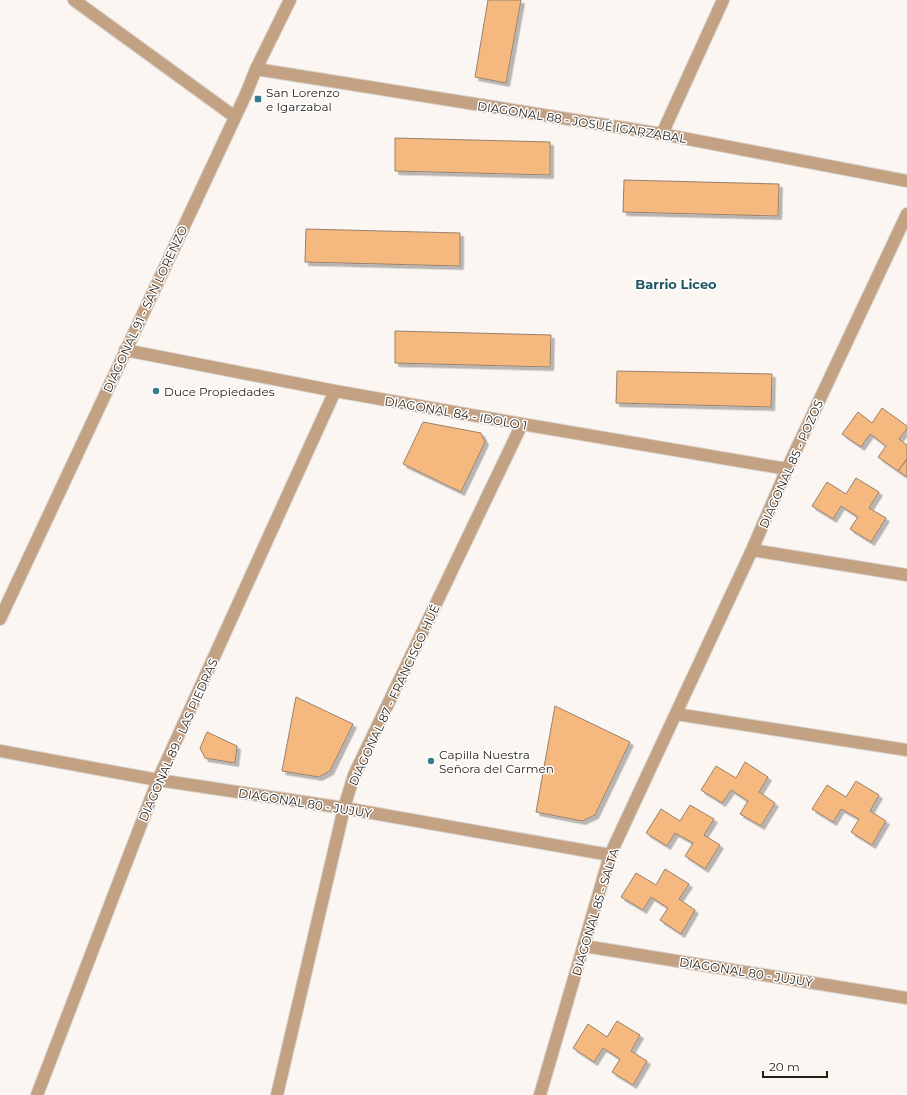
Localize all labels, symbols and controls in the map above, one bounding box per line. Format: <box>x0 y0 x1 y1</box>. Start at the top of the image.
place label: San Lorenzo e Igarzabal <box>266 85 340 114</box>
marker: San Lorenzo e Igarzabal <box>253 94 263 104</box>
street label: DIAGONAL 88 - JOSUÉ IGARZABAL <box>476 98 688 146</box>
street label: DIAGONAL 91 - SAN LORENZO <box>100 223 190 395</box>
district label: Barrio Liceo <box>635 276 717 292</box>
place label: Duce Propiedades <box>164 384 275 399</box>
marker: Duce Propiedades <box>151 386 161 396</box>
street label: DIAGONAL 84 - IDOLO 1 <box>384 393 528 433</box>
street label: DIAGONAL 85 - POZOS <box>756 397 826 531</box>
street label: DIAGONAL 87 - FRANCISCO HUÉ <box>345 602 443 788</box>
street label: DIAGONAL 89 - LAS PIEDRAS <box>135 656 221 824</box>
place label: Capilla Nuestra Señora del Carmen <box>439 747 554 776</box>
marker: Capilla Nuestra Señora del Carmen <box>426 756 436 766</box>
street label: DIAGONAL 80 - JUJUY <box>237 785 373 821</box>
street label: DIAGONAL 85 - SALTA <box>568 846 622 978</box>
street label: DIAGONAL 80 - JUJUY <box>678 954 814 990</box>
scale bar <box>763 1053 827 1079</box>
text: 20 m <box>769 1059 800 1074</box>

